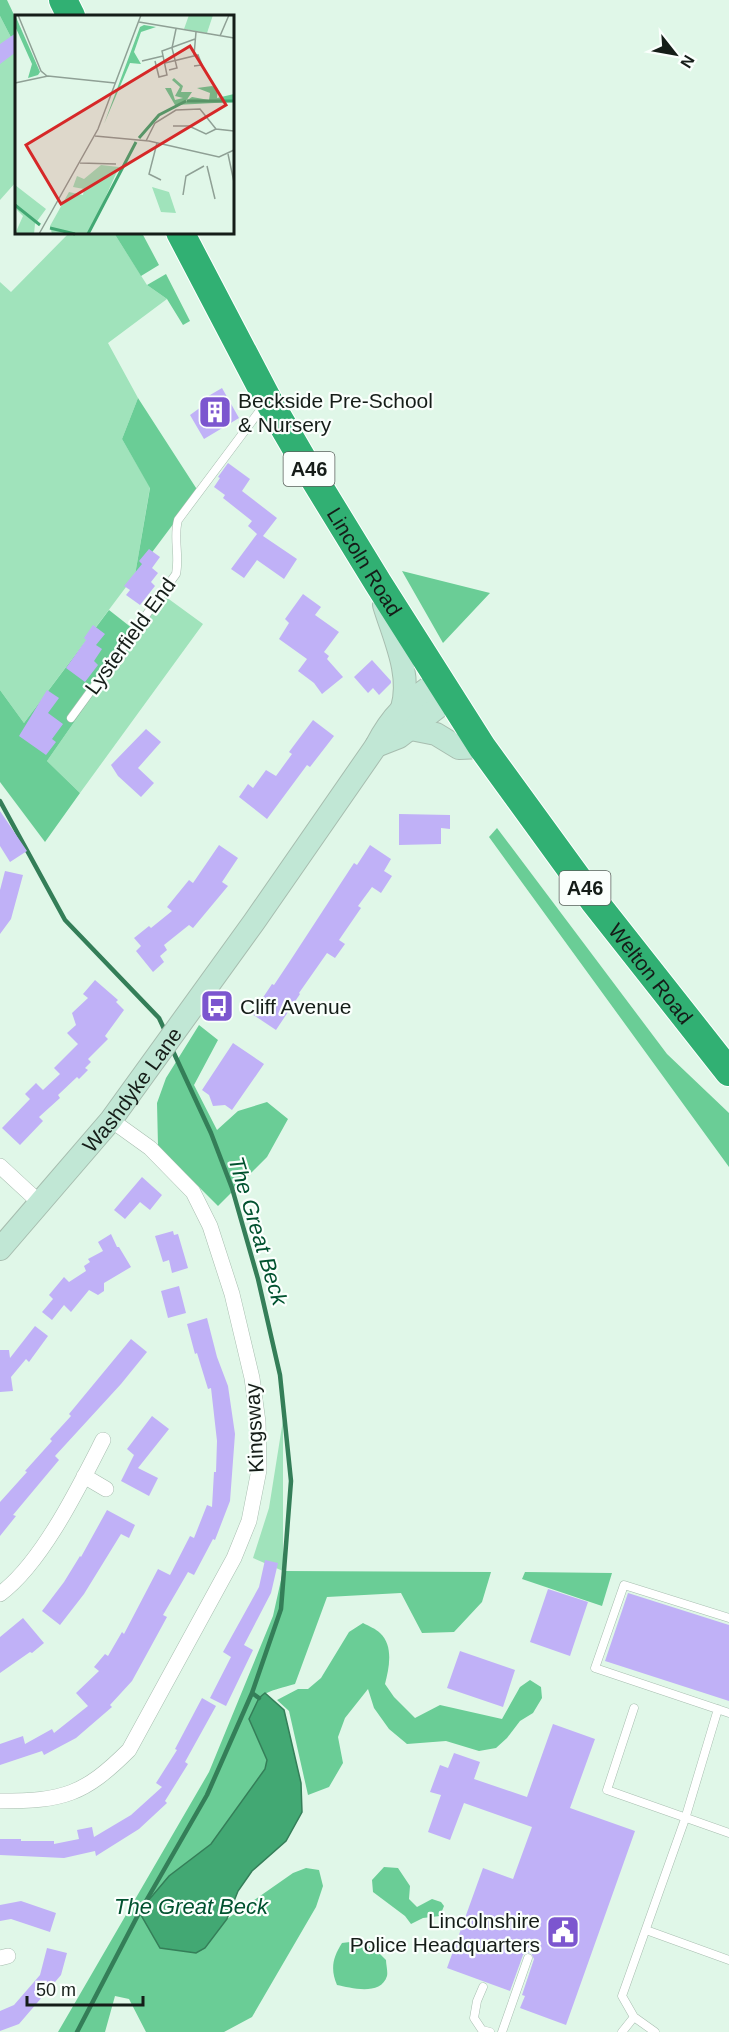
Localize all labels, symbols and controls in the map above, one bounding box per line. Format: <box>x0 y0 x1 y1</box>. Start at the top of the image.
inset map <box>15 15 234 234</box>
north arrow <box>645 24 705 84</box>
text: N <box>677 52 698 71</box>
place label: Beckside Pre-School & Nursery <box>238 389 433 436</box>
building icon: Beckside Pre-School & Nursery <box>197 394 233 430</box>
road number: A46 <box>284 452 334 486</box>
street label: Lincoln Road <box>323 503 407 620</box>
street label: Lysterfield End <box>80 573 180 699</box>
road number: A46 <box>560 871 610 905</box>
street label: Welton Road <box>605 919 698 1028</box>
bus stop icon: Cliff Avenue <box>199 988 235 1024</box>
place label: Cliff Avenue <box>240 995 351 1018</box>
street label: Washdyke Lane <box>77 1023 186 1156</box>
water label: The Great Beck <box>224 1154 293 1309</box>
street label: Kingsway <box>240 1382 268 1473</box>
water label: The Great Beck <box>114 1894 269 1919</box>
place label: Lincolnshire Police Headquarters <box>350 1909 540 1956</box>
public building icon: Lincolnshire Police Headquarters <box>545 1914 581 1950</box>
scale bar <box>27 1969 142 2007</box>
text: 50 m <box>36 1980 76 2000</box>

